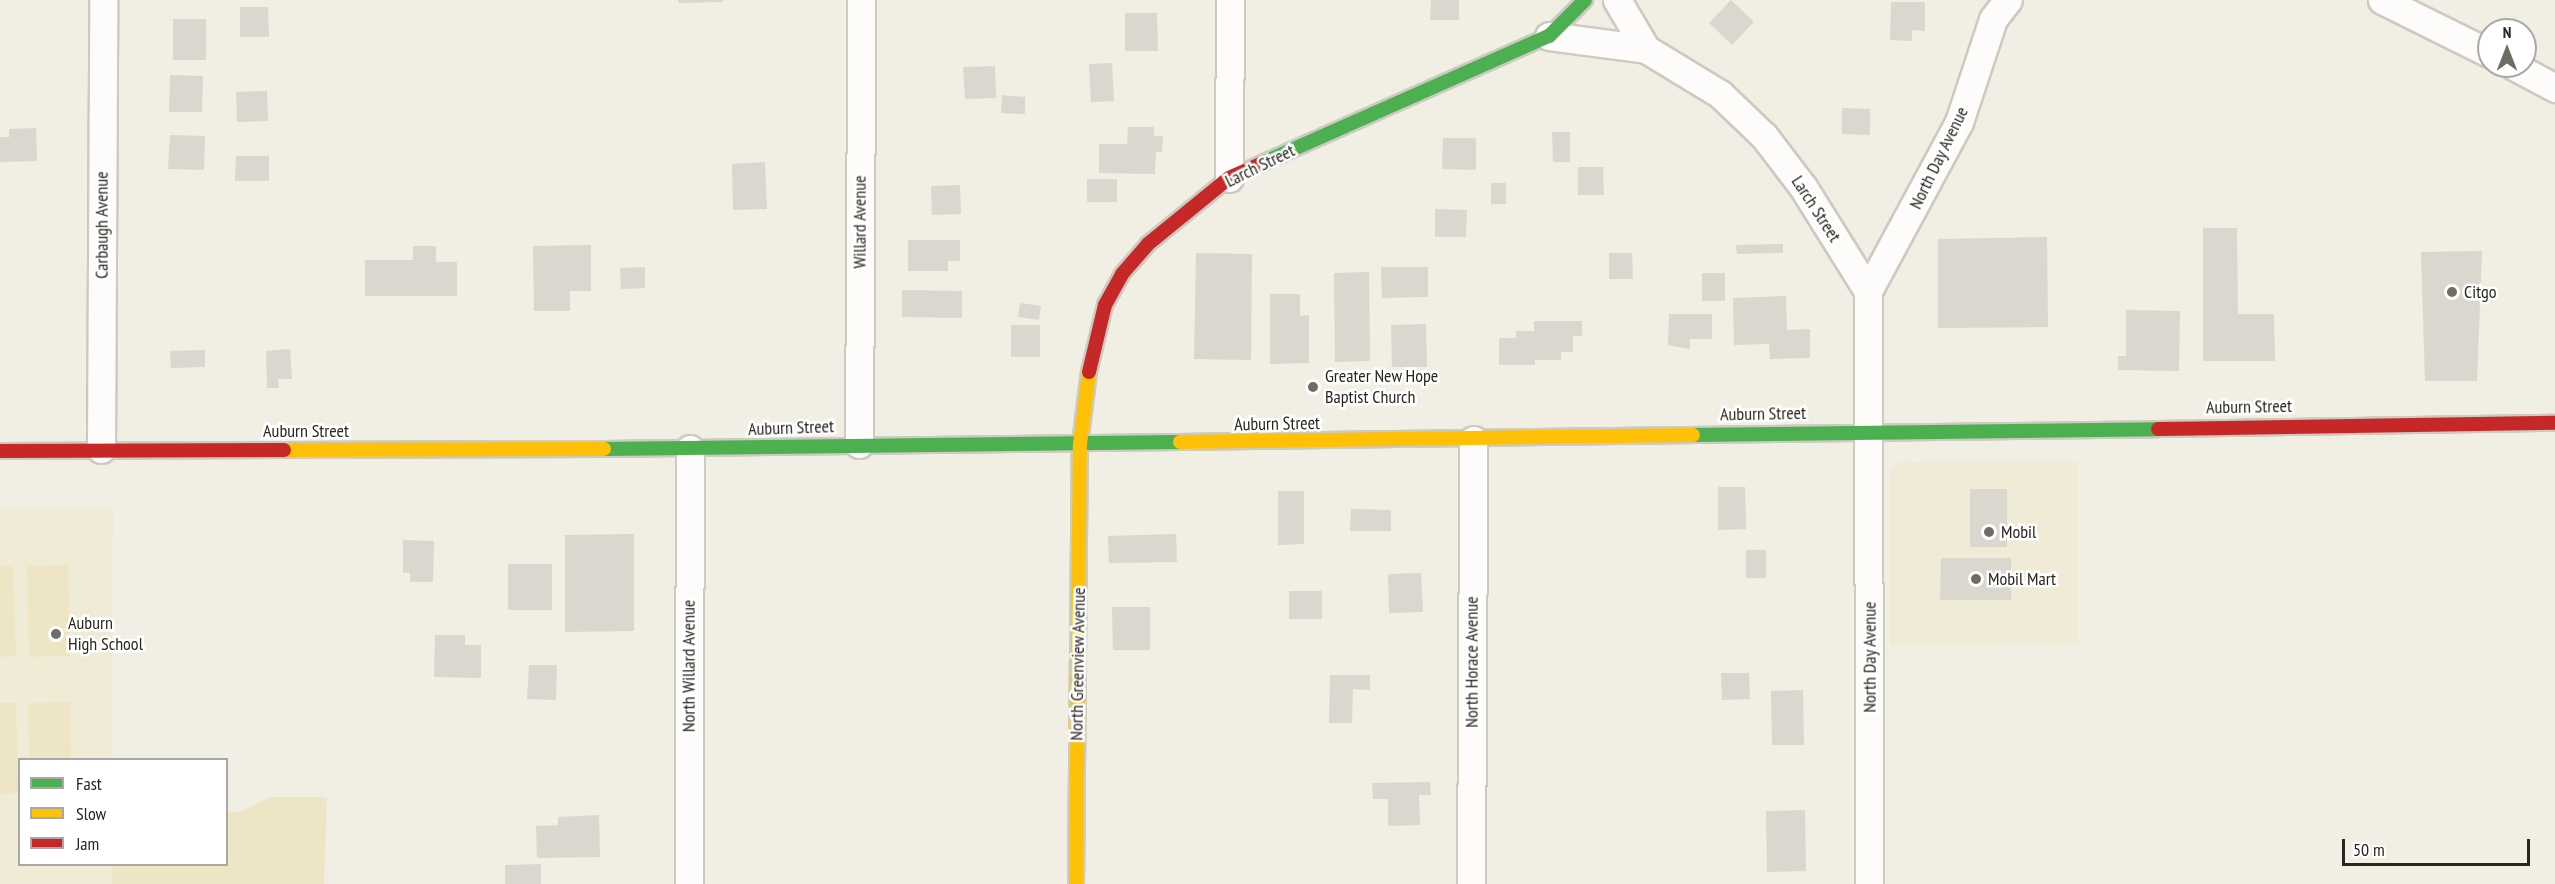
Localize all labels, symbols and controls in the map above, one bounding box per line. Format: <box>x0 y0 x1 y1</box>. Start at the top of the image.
north arrow <box>2477 18 2537 78</box>
text: N <box>2503 22 2511 42</box>
street label: North Day Avenue <box>1905 103 1973 213</box>
street label: Larch Street <box>1222 140 1298 192</box>
street label: Carbaugh Avenue <box>91 171 113 279</box>
street label: Larch Street <box>1787 172 1845 246</box>
street label: Willard Avenue <box>849 175 871 269</box>
place label: Citgo <box>2464 281 2497 303</box>
marker: Citgo <box>2445 285 2459 299</box>
place label: Greater New Hope Baptist Church <box>1325 366 1439 409</box>
marker: Greater New Hope Baptist Church <box>1306 380 1320 394</box>
street label: Auburn Street <box>2206 395 2292 419</box>
street label: Auburn Street <box>1720 402 1806 426</box>
street label: Auburn Street <box>1234 412 1320 436</box>
street label: Auburn Street <box>748 416 834 440</box>
street label: Auburn Street <box>263 420 349 442</box>
place label: Mobil <box>2001 521 2036 543</box>
marker: Mobil <box>1982 525 1996 539</box>
place label: Mobil Mart <box>1988 568 2056 590</box>
marker: Mobil Mart <box>1969 572 1983 586</box>
street label: North Greenview Avenue <box>1066 587 1090 741</box>
street label: North Horace Avenue <box>1461 596 1483 728</box>
street label: North Willard Avenue <box>678 599 700 733</box>
street label: North Day Avenue <box>1859 601 1881 713</box>
place label: Auburn High School <box>68 613 143 656</box>
marker: Auburn High School <box>49 627 63 641</box>
legend <box>18 758 228 866</box>
text: Fast <box>76 772 102 795</box>
text: Slow <box>76 802 106 825</box>
scale bar <box>2345 827 2532 865</box>
text: Jam <box>76 832 99 855</box>
text: 50 m <box>2353 838 2385 861</box>

